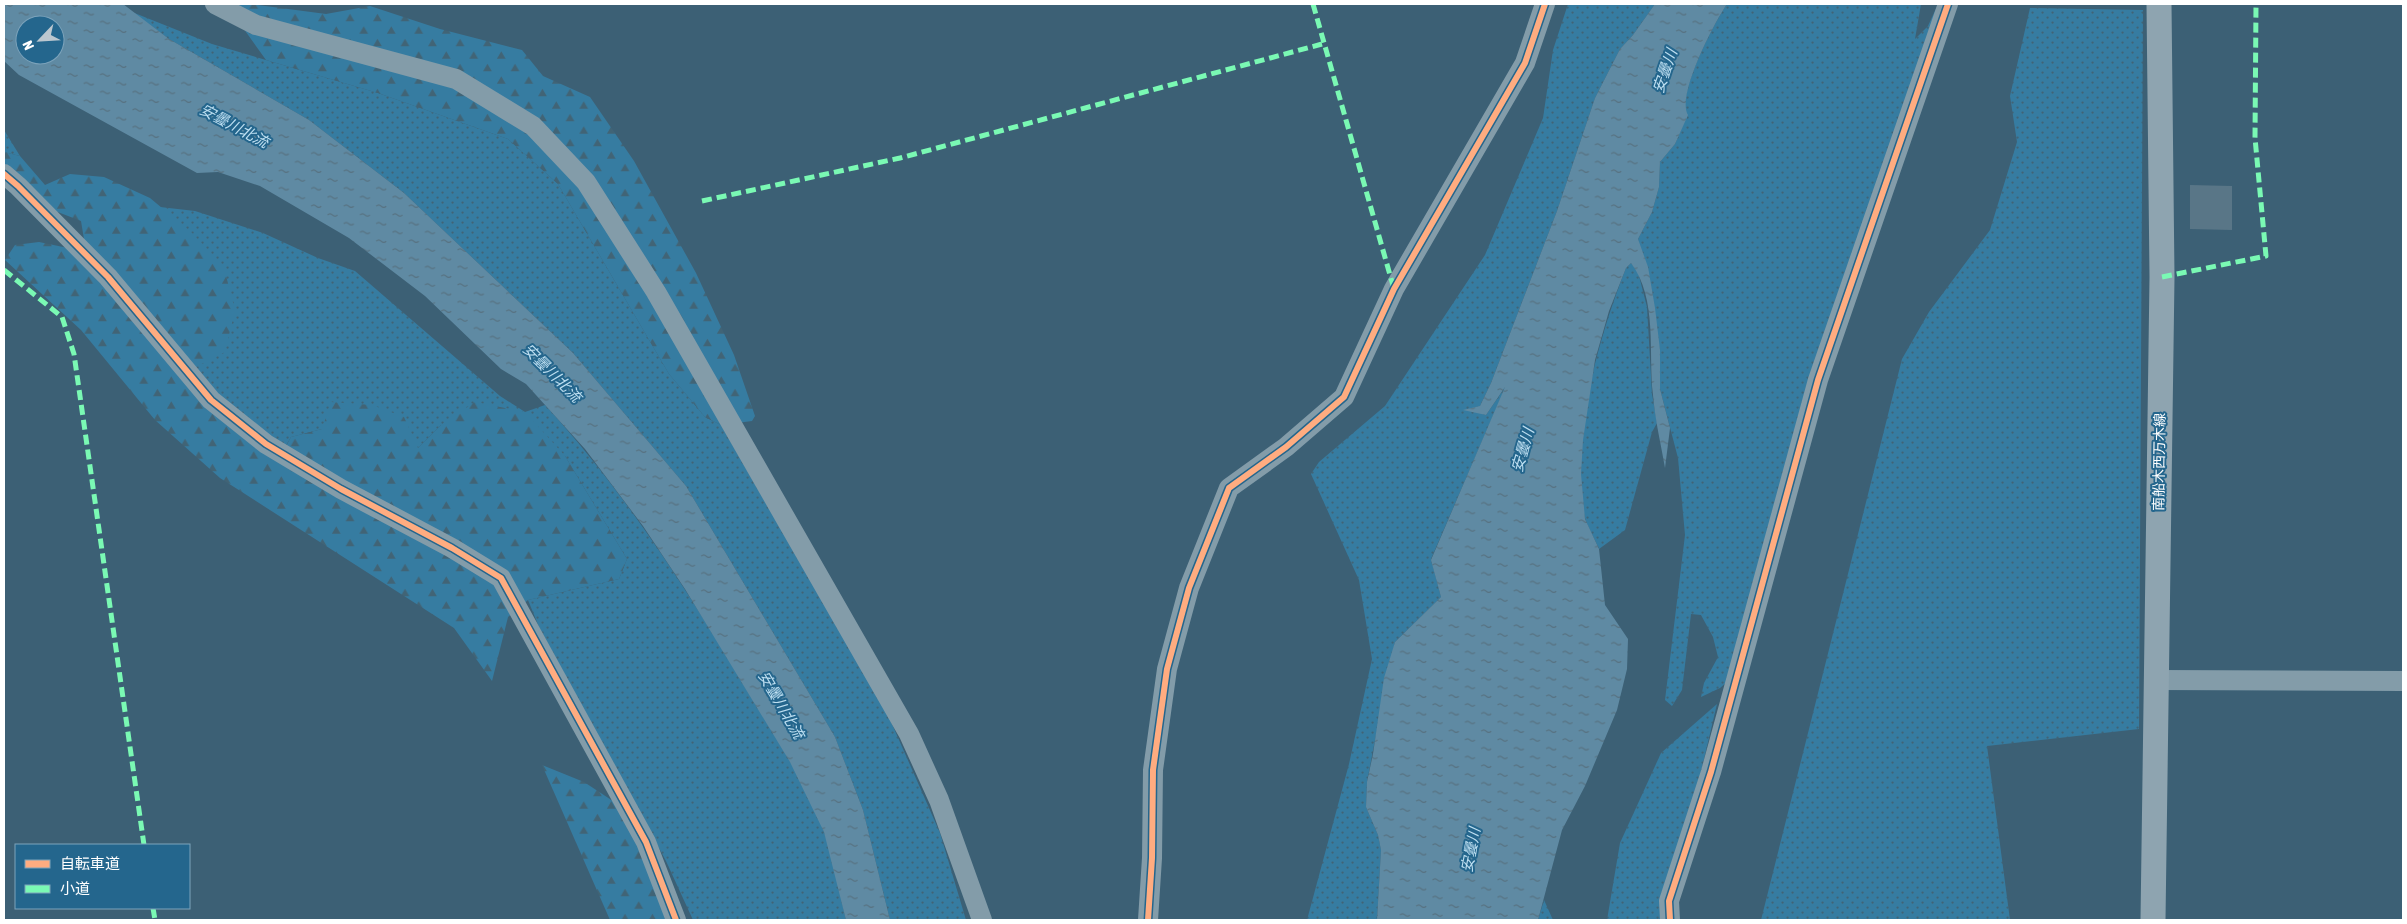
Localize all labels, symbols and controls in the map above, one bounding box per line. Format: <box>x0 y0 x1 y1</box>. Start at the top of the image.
north arrow <box>15 15 65 65</box>
text: N <box>19 38 37 53</box>
water label: 安曇川 <box>1649 45 1681 95</box>
water label: 安曇川北流 <box>197 100 273 152</box>
water label: 安曇川北流 <box>520 340 586 407</box>
street label: 南船木西万木線 <box>2150 413 2168 511</box>
water label: 安曇川 <box>1508 424 1537 474</box>
water label: 安曇川北流 <box>755 668 809 743</box>
water label: 安曇川 <box>1458 824 1484 874</box>
legend <box>15 844 190 909</box>
text: 自転車道 <box>60 855 120 872</box>
text: 小道 <box>60 880 90 897</box>

